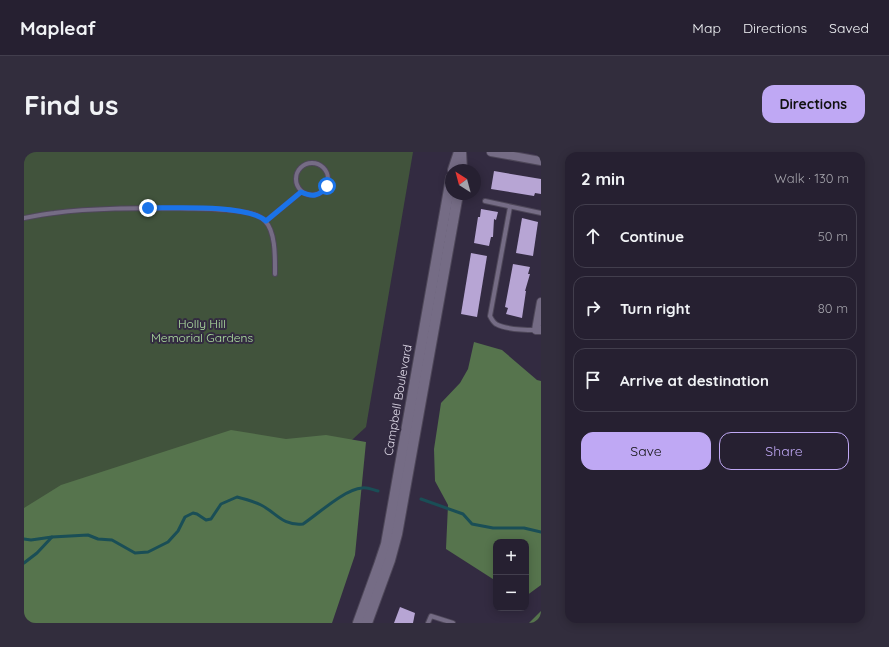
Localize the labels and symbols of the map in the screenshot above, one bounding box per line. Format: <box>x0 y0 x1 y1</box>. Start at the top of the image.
north arrow <box>445 164 481 200</box>
route start <box>318 177 336 195</box>
route end <box>139 199 157 217</box>
park label: Holly Hill Memorial Gardens <box>151 316 253 345</box>
street label: Campbell Boulevard <box>380 343 415 457</box>

